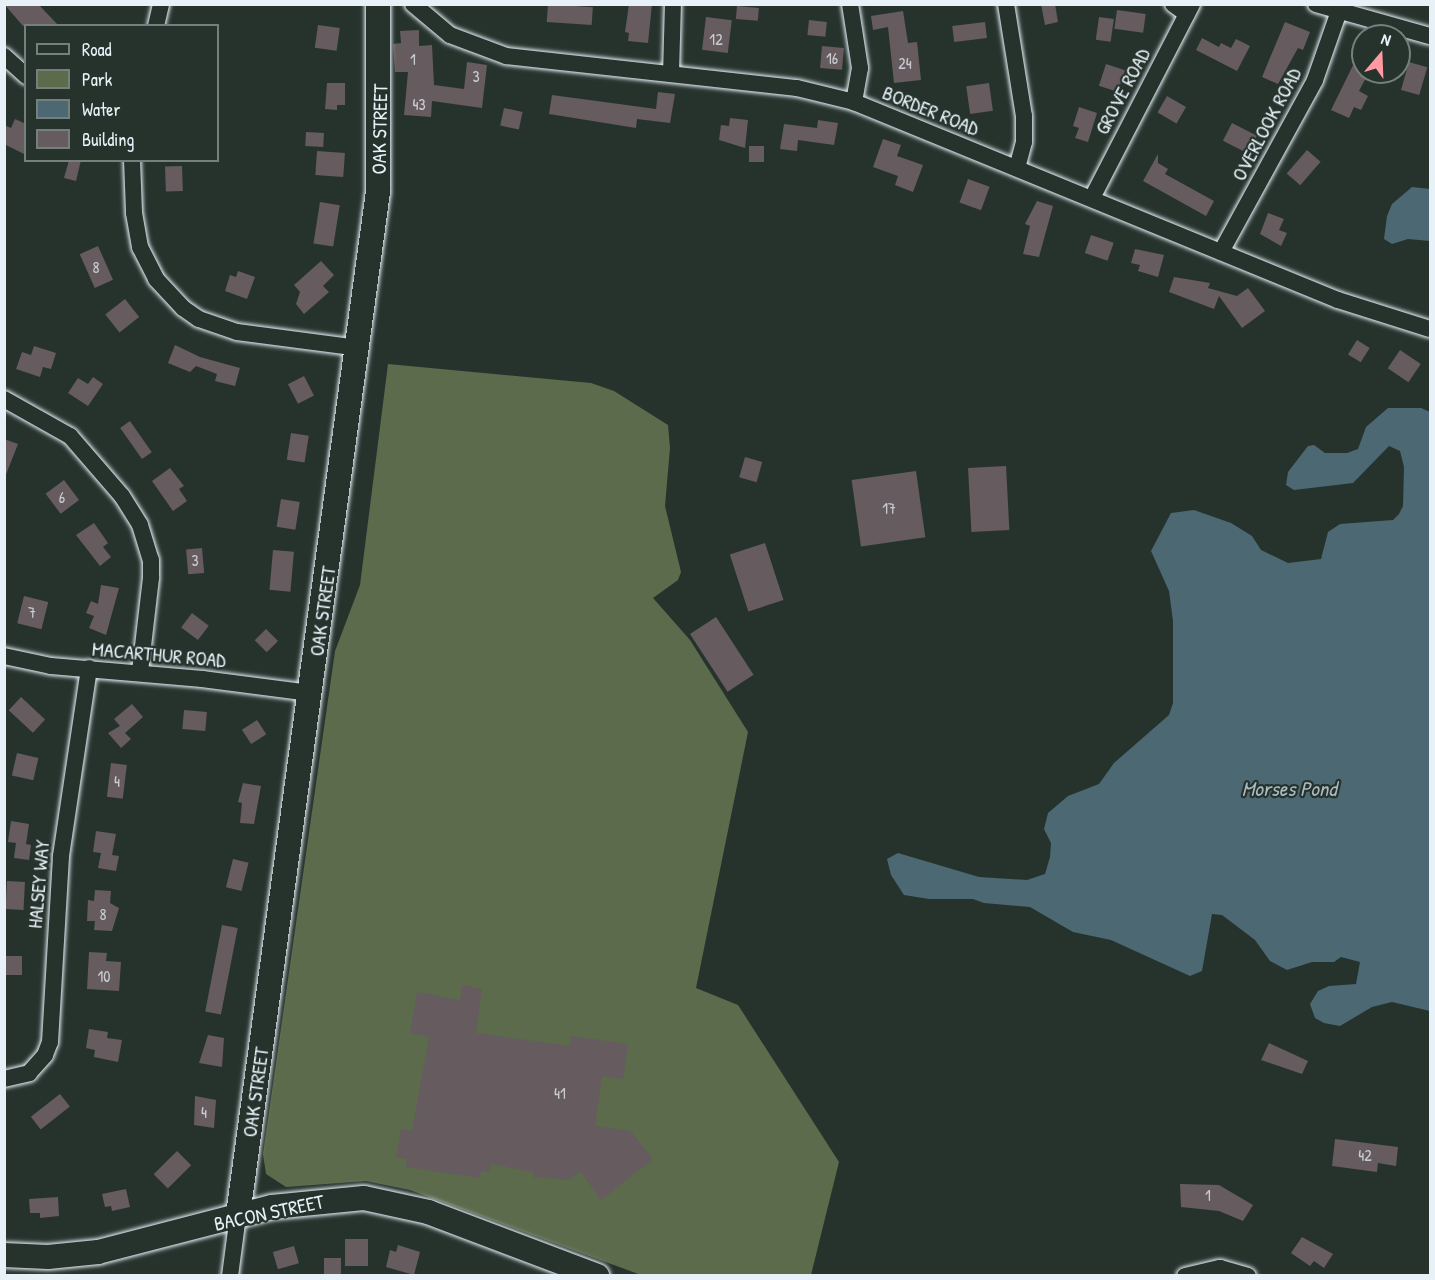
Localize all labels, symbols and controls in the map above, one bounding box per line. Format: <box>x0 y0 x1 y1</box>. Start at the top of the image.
legend <box>24 24 219 162</box>
north arrow <box>1351 24 1411 84</box>
text: N <box>1379 27 1394 51</box>
house number: 12 <box>709 29 723 49</box>
text: Road <box>82 37 112 62</box>
street label: GROVE ROAD <box>1089 44 1155 138</box>
house number: 16 <box>826 48 838 68</box>
house number: 1 <box>410 49 416 69</box>
house number: 24 <box>898 53 912 73</box>
street label: OVERLOOK ROAD <box>1226 63 1306 185</box>
house number: 3 <box>472 66 480 86</box>
text: Park <box>82 67 112 92</box>
street label: BORDER ROAD <box>879 80 983 140</box>
street label: OAK STREET <box>366 83 392 175</box>
house number: 43 <box>412 94 426 114</box>
text: Water <box>82 97 120 122</box>
text: Building <box>82 127 134 152</box>
house number: 8 <box>93 257 99 277</box>
house number: 6 <box>59 487 65 507</box>
house number: 17 <box>882 498 896 518</box>
house number: 3 <box>191 550 199 570</box>
street label: OAK STREET <box>304 564 340 658</box>
house number: 7 <box>28 602 36 622</box>
street label: MACARTHUR ROAD <box>91 636 227 672</box>
house number: 4 <box>114 771 120 791</box>
water label: Morses Pond <box>1242 776 1336 802</box>
street label: HALSEY WAY <box>22 839 54 929</box>
house number: 8 <box>100 904 106 924</box>
house number: 10 <box>98 966 110 986</box>
street label: OAK STREET <box>237 1045 273 1139</box>
house number: 41 <box>554 1083 566 1103</box>
house number: 4 <box>201 1102 207 1122</box>
house number: 42 <box>1358 1145 1372 1165</box>
house number: 1 <box>1205 1185 1211 1205</box>
street label: BACON STREET <box>212 1189 326 1235</box>

